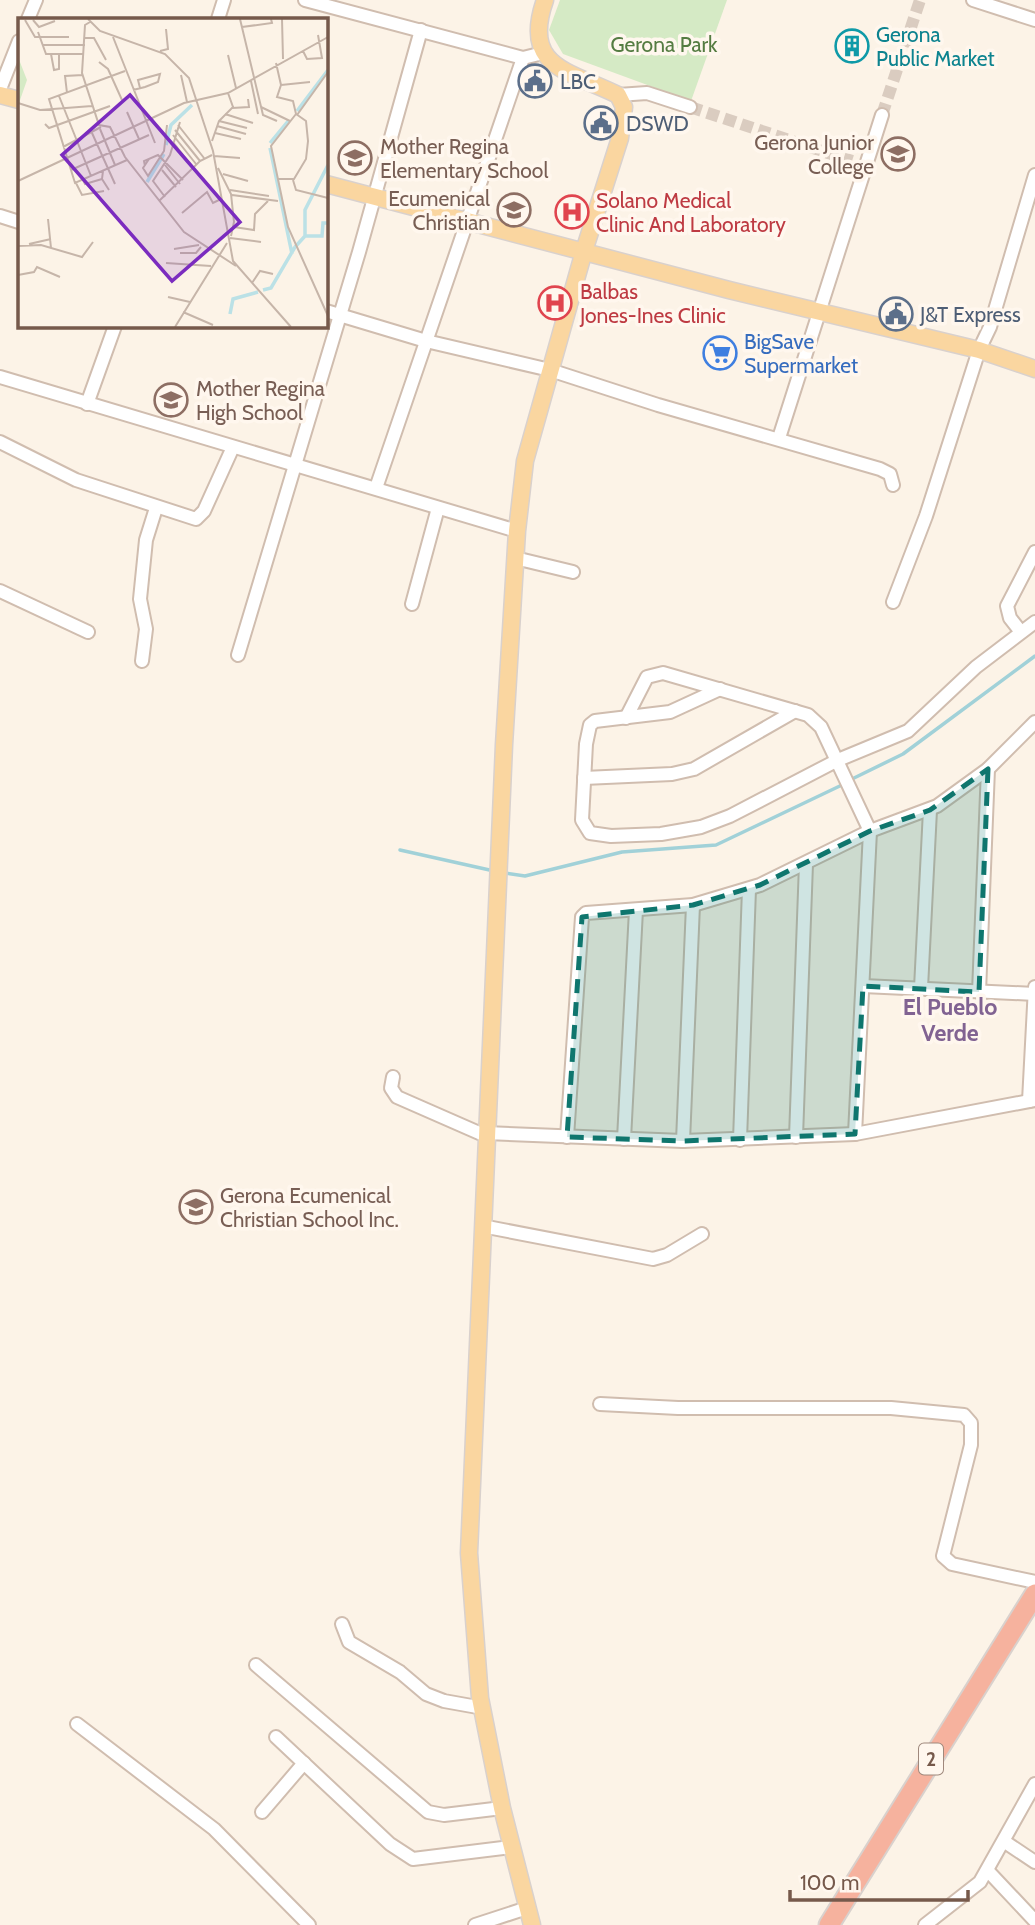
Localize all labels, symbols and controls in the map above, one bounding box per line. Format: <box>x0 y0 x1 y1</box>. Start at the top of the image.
inset map <box>18 18 327 327</box>
place label: Gerona Public Market <box>876 22 995 71</box>
building icon: Gerona Public Market <box>833 27 871 65</box>
park label: Gerona Park <box>610 32 718 57</box>
public building icon: LBC <box>516 62 554 100</box>
place label: LBC <box>560 69 596 94</box>
public building icon: DSWD <box>582 104 620 142</box>
place label: DSWD <box>626 111 689 136</box>
place label: Gerona Junior College <box>754 130 874 179</box>
place label: Mother Regina Elementary School <box>380 134 548 183</box>
school or university icon: Gerona Junior College <box>879 135 917 173</box>
school or university icon: Mother Regina Elementary School <box>336 139 374 177</box>
place label: Ecumenical Christian <box>388 186 490 235</box>
place label: Solano Medical Clinic And Laboratory <box>596 188 786 237</box>
school or university icon: Ecumenical Christian <box>495 191 533 229</box>
hospital icon: Solano Medical Clinic And Laboratory <box>553 193 591 231</box>
place label: Balbas Jones-Ines Clinic <box>579 279 726 328</box>
hospital icon: Balbas Jones-Ines Clinic <box>536 284 574 322</box>
public building icon: J&T Express <box>877 295 915 333</box>
place label: J&T Express <box>919 302 1021 327</box>
place label: BigSave Supermarket <box>744 329 858 378</box>
supermarket icon: BigSave Supermarket <box>701 334 739 372</box>
place label: Mother Regina High School <box>196 376 325 425</box>
school or university icon: Mother Regina High School <box>152 381 190 419</box>
district label: El Pueblo Verde <box>903 993 997 1047</box>
place label: Gerona Ecumenical Christian School Inc. <box>220 1183 399 1232</box>
school or university icon: Gerona Ecumenical Christian School Inc. <box>177 1188 215 1226</box>
road number: 2 <box>919 1744 943 1774</box>
scale bar <box>790 1858 968 1902</box>
text: 100 m <box>800 1870 859 1895</box>

